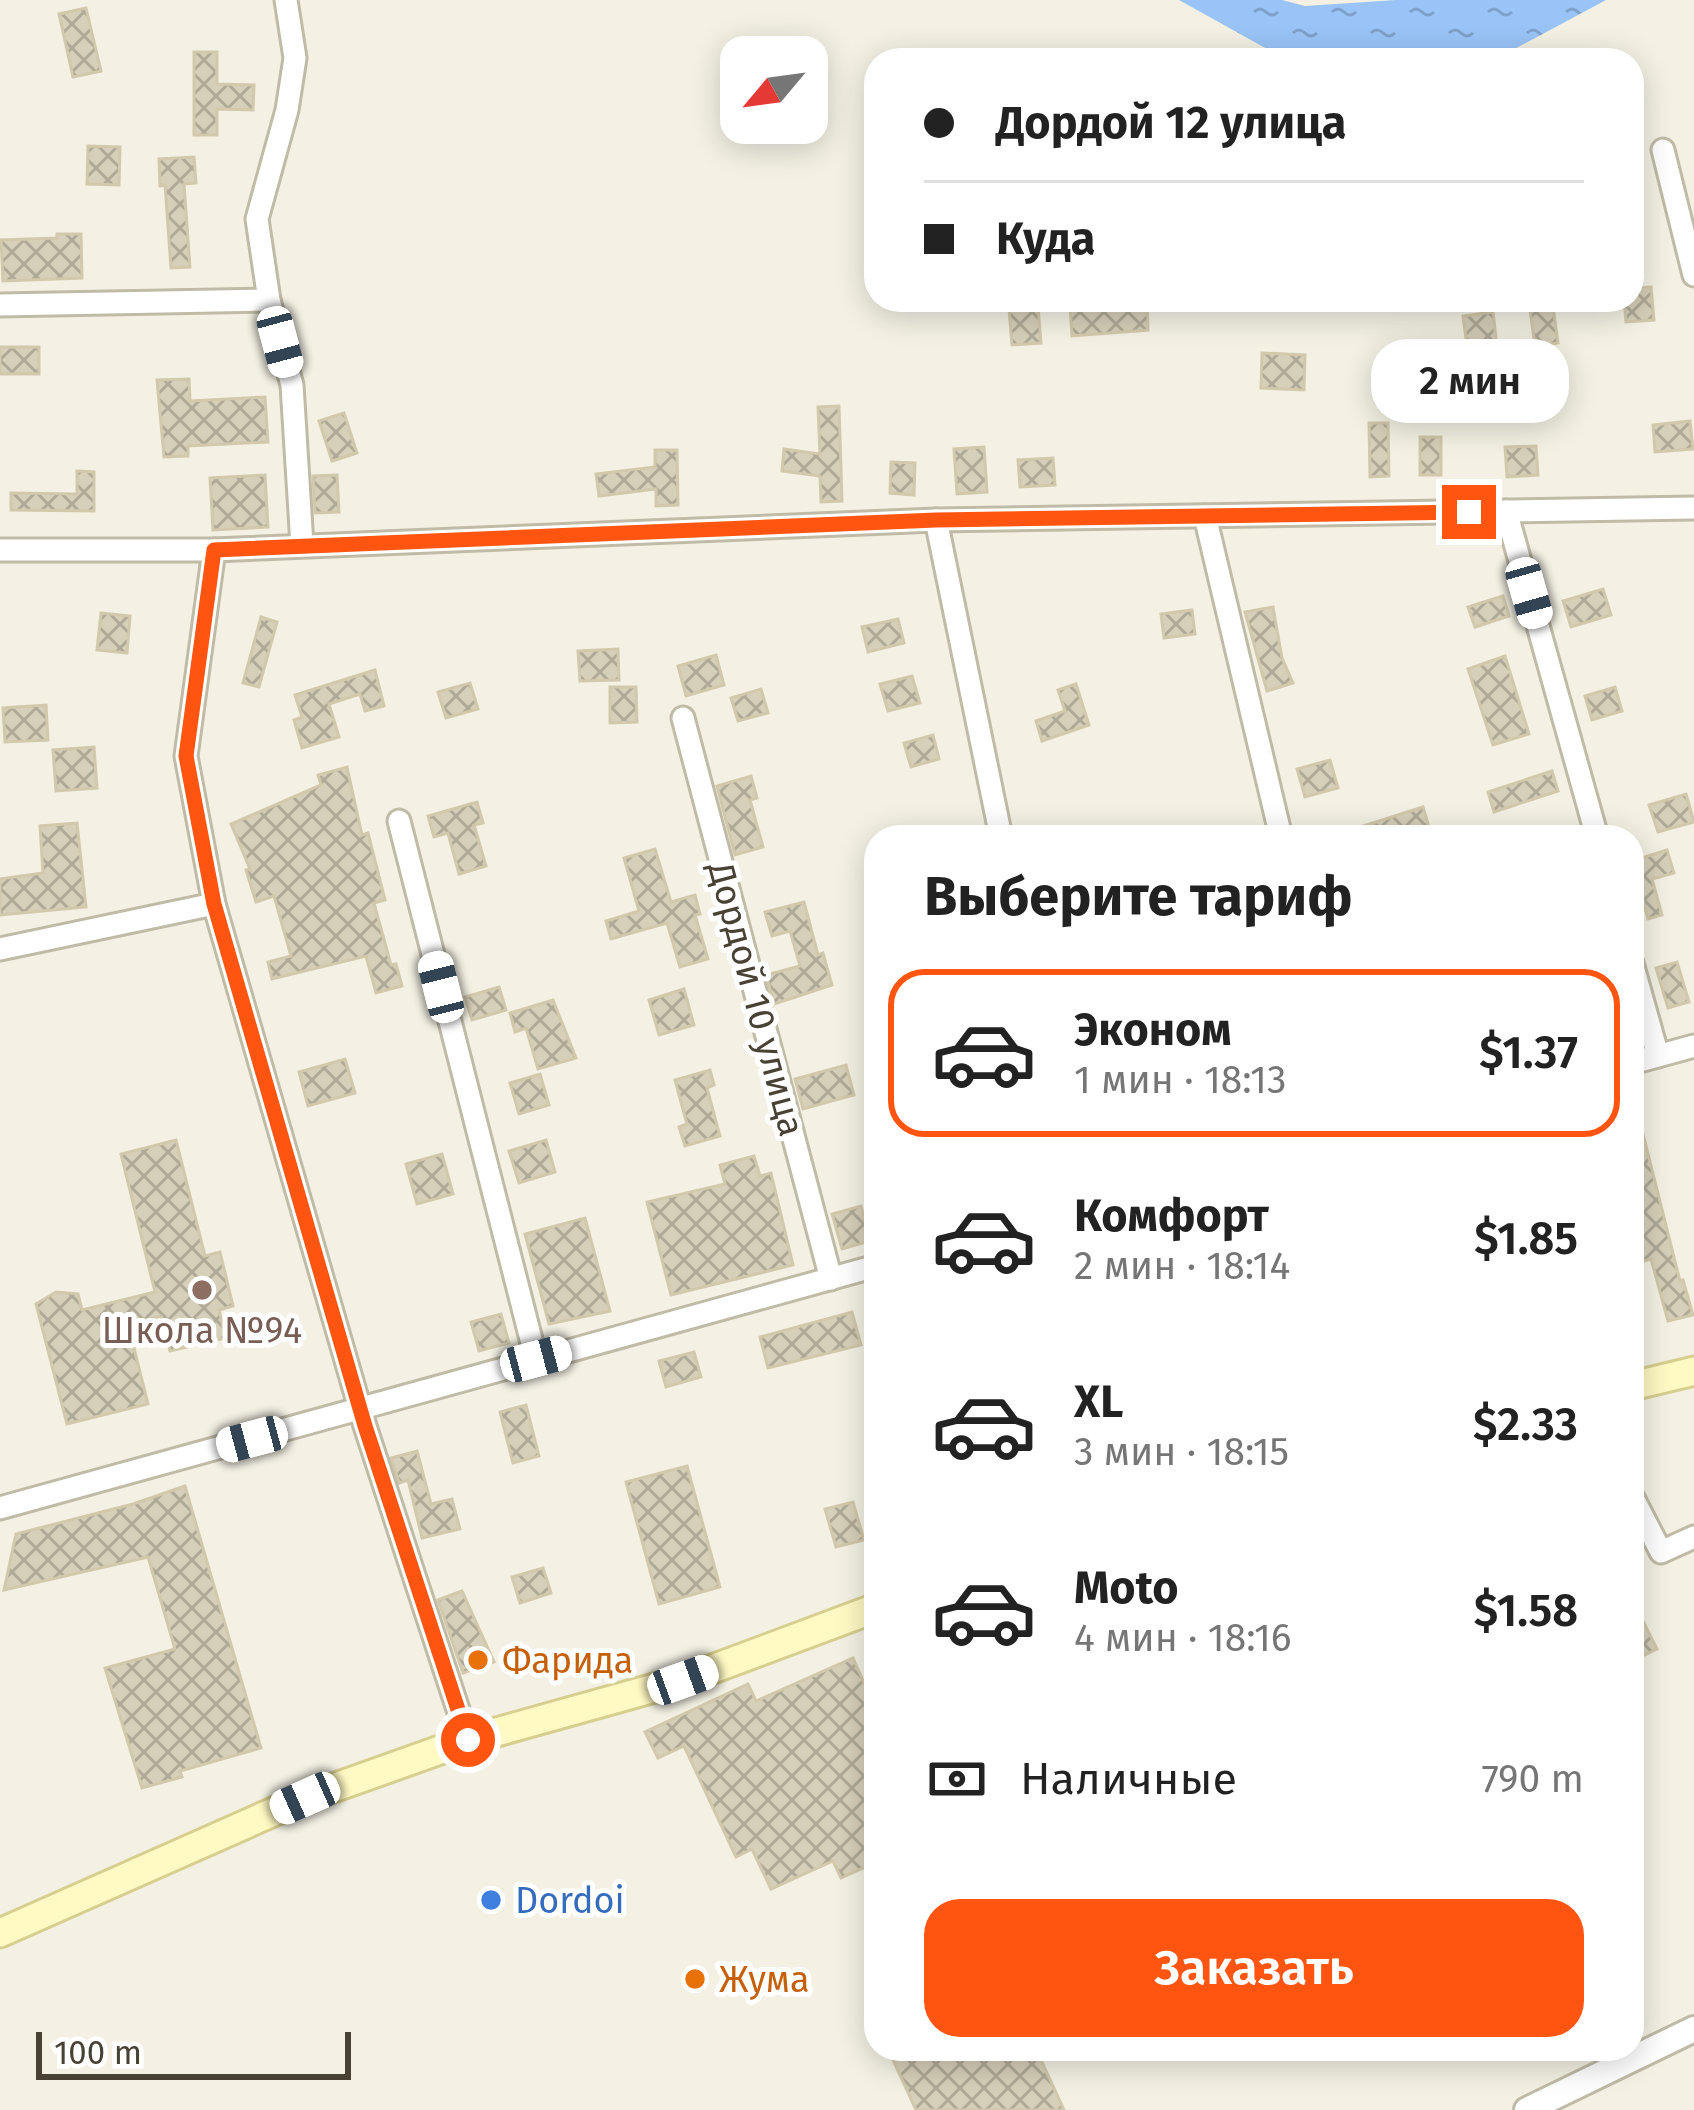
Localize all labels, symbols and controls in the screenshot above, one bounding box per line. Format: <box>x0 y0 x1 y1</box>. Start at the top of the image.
north arrow <box>720 36 828 144</box>
map controls <box>720 36 828 144</box>
text: Дордой 12 улица <box>996 96 1346 150</box>
text: Куда <box>996 212 1096 266</box>
car <box>253 303 307 381</box>
callout: 2 мин <box>1370 338 1568 422</box>
text: 2 мин <box>1419 358 1521 404</box>
route end <box>1442 485 1496 539</box>
car <box>1502 553 1556 633</box>
street label: Дордой 10 улица <box>698 857 814 1141</box>
text: Выберите тариф <box>924 865 1352 929</box>
car <box>415 948 467 1026</box>
icon: car <box>930 999 1038 1107</box>
text: Эконом <box>1074 1003 1232 1057</box>
text: $1.37 <box>1479 1026 1578 1080</box>
text: 1 мин · 18:13 <box>1074 1057 1286 1103</box>
icon: car <box>930 1185 1038 1293</box>
text: Комфорт <box>1074 1189 1269 1243</box>
text: $1.85 <box>1474 1212 1578 1266</box>
text: 2 мин · 18:14 <box>1074 1243 1290 1289</box>
marker: Школа №94 <box>189 1277 215 1303</box>
place label: Школа №94 <box>102 1309 302 1353</box>
car <box>497 1332 575 1386</box>
icon: car <box>930 1371 1038 1479</box>
text: XL <box>1074 1375 1123 1429</box>
text: $2.33 <box>1473 1398 1578 1452</box>
car <box>213 1412 291 1466</box>
text: 3 мин · 18:15 <box>1074 1429 1289 1475</box>
icon: car <box>930 1557 1038 1665</box>
text: Moto <box>1074 1561 1179 1615</box>
text: $1.58 <box>1474 1584 1578 1638</box>
text: 4 мин · 18:16 <box>1074 1615 1292 1661</box>
place label: Фарида <box>502 1639 633 1683</box>
marker: Фарида <box>465 1647 491 1673</box>
car <box>643 1651 723 1709</box>
route start <box>441 1713 495 1767</box>
icon: cash <box>924 1746 990 1812</box>
text: Наличные <box>1020 1752 1237 1806</box>
text: 790 m <box>1481 1756 1584 1802</box>
car <box>265 1767 345 1829</box>
place label: Dordoi <box>515 1879 625 1923</box>
marker: Dordoi <box>478 1887 504 1913</box>
button: Заказать <box>924 1899 1584 2037</box>
place label: Жума <box>719 1958 810 2002</box>
marker: Жума <box>682 1966 708 1992</box>
scale bar <box>36 2026 351 2079</box>
text: 100 m <box>54 2033 142 2073</box>

